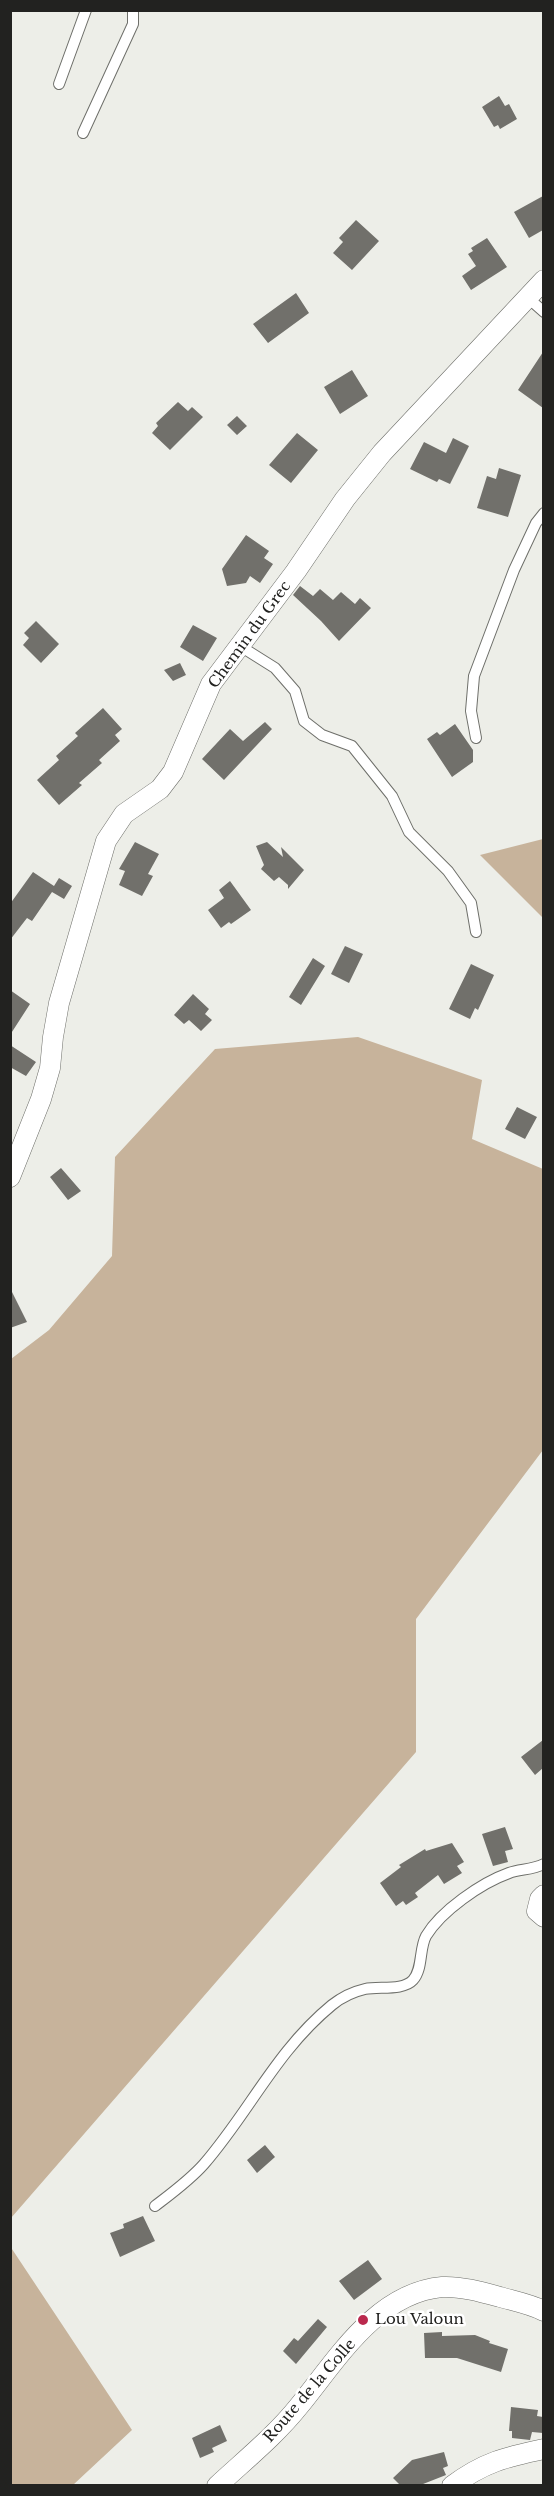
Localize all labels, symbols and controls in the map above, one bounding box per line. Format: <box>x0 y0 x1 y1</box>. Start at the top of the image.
street label: Chemin du Grec <box>205 578 295 692</box>
place label: Lou Valoun <box>375 2311 464 2329</box>
marker: Lou Valoun <box>356 2313 370 2327</box>
street label: Route de la Colle <box>260 2336 360 2446</box>

